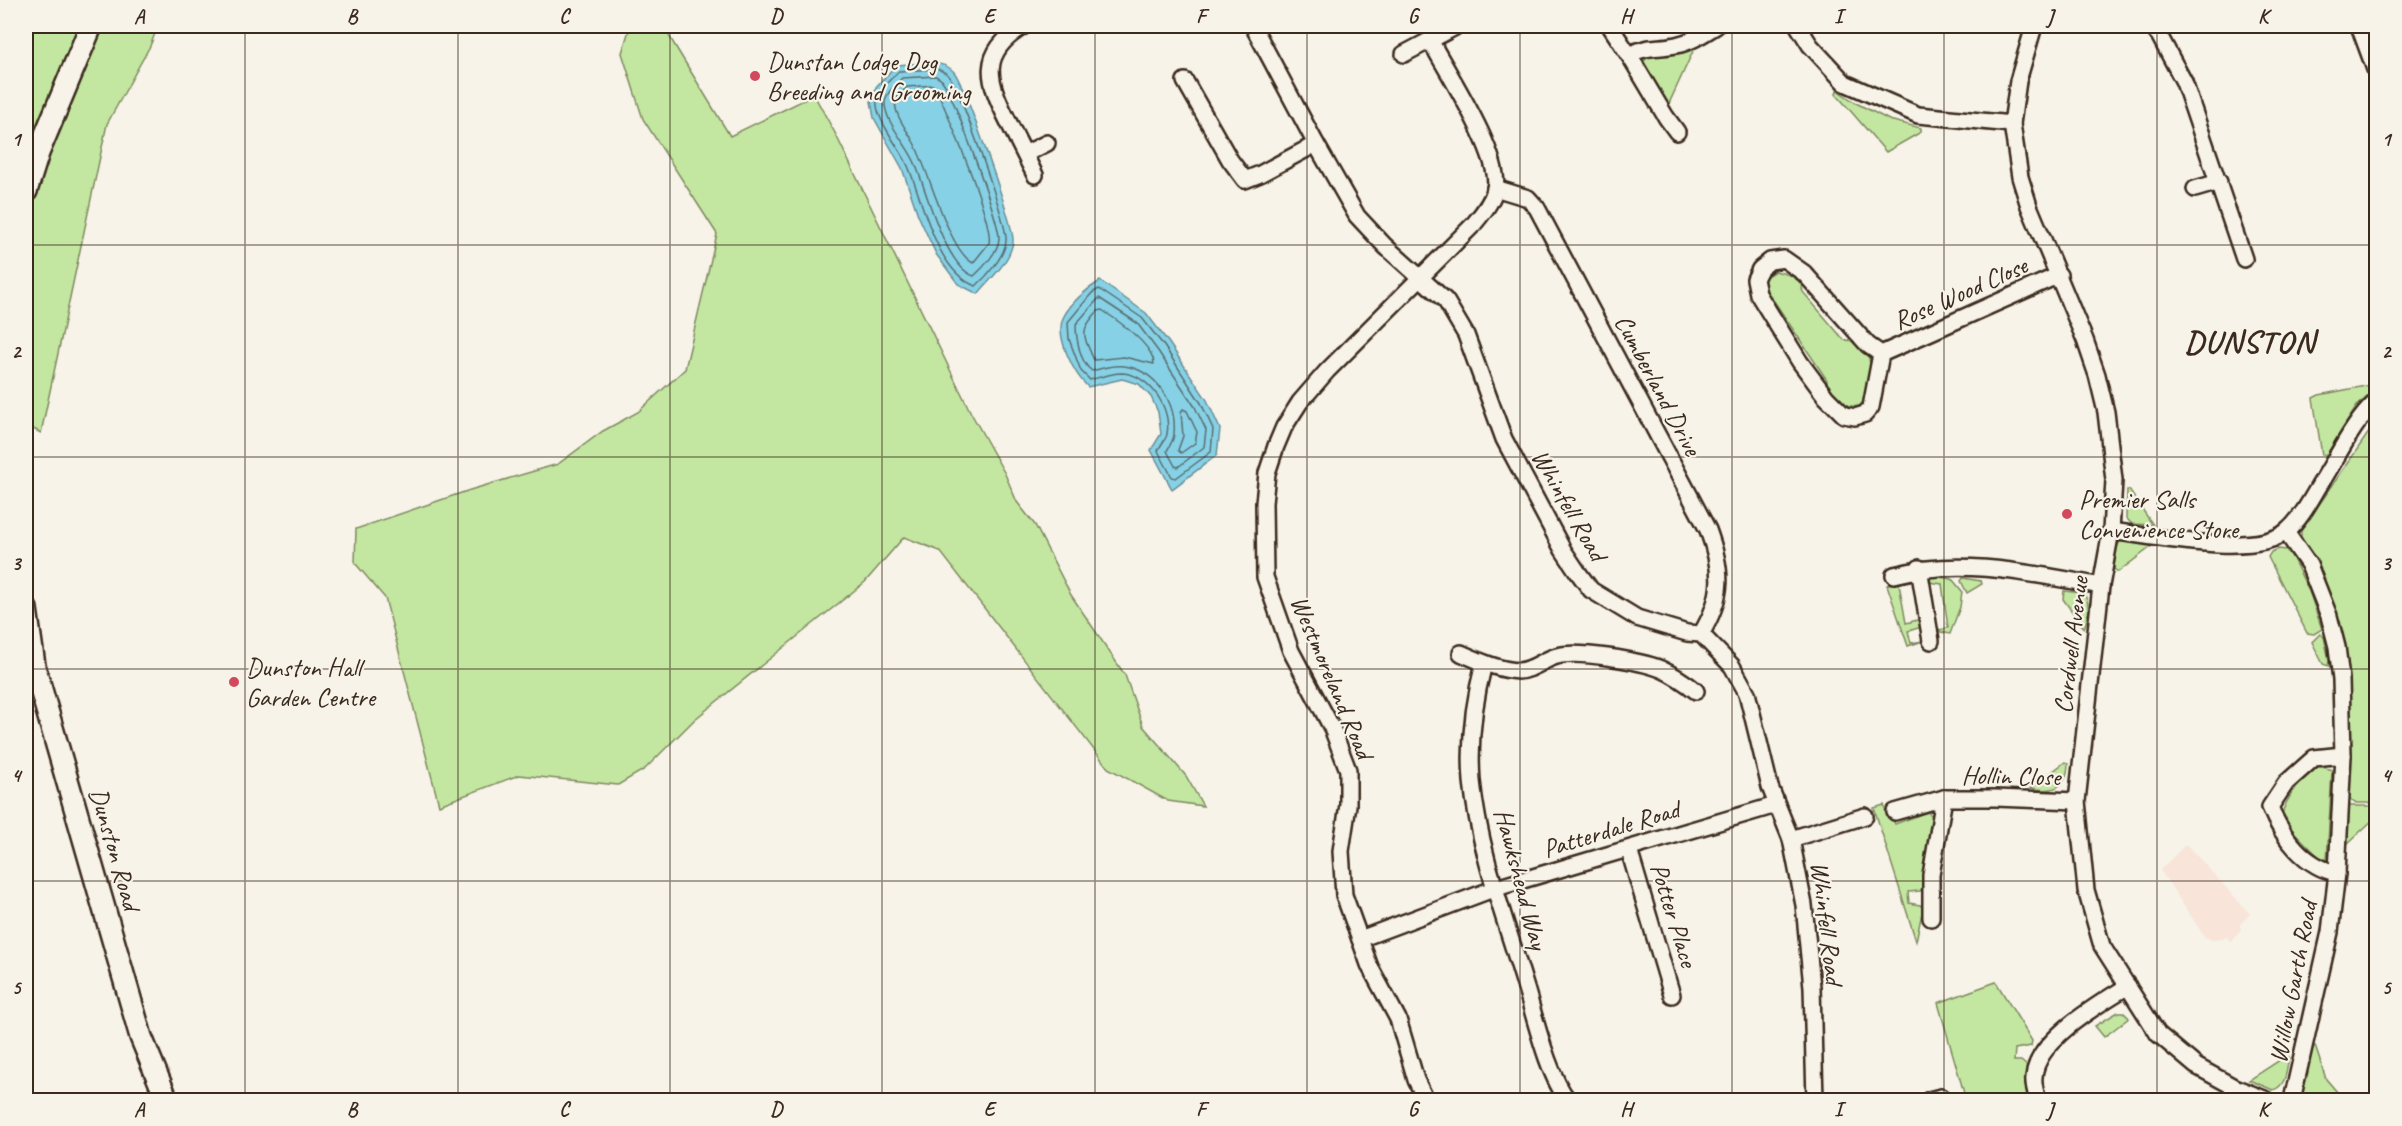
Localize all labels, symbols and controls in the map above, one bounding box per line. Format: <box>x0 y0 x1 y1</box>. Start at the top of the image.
text: A <box>134 4 146 29</box>
text: B <box>347 4 359 29</box>
text: C <box>559 4 571 29</box>
text: D <box>770 4 784 29</box>
text: E <box>984 4 998 29</box>
text: F <box>1196 4 1210 29</box>
text: G <box>1408 4 1421 29</box>
text: H <box>1620 4 1635 29</box>
text: I <box>1834 4 1847 29</box>
text: J <box>2045 4 2057 29</box>
text: K <box>2258 4 2272 29</box>
place label: Dunstan Lodge Dog Breeding and Grooming <box>767 45 973 108</box>
marker: Dunstan Lodge Dog Breeding and Grooming <box>748 69 762 83</box>
text: 1 <box>12 127 23 152</box>
text: 1 <box>2382 127 2393 152</box>
street label: Rose Wood Close <box>1888 248 2034 337</box>
street label: Cumberland Drive <box>1607 309 1710 463</box>
district label: DUNSTON <box>2185 321 2319 362</box>
text: 2 <box>12 339 23 364</box>
text: 2 <box>2382 339 2393 364</box>
street label: Whinfell Road <box>1524 443 1616 570</box>
place label: Premier Salls Convenience Store <box>2079 483 2241 546</box>
marker: Premier Salls Convenience Store <box>2060 507 2074 521</box>
text: 3 <box>12 551 23 576</box>
text: 3 <box>2382 551 2393 576</box>
street label: Cordwell Avenue <box>2046 573 2096 715</box>
street label: Westmoreland Road <box>1283 590 1383 767</box>
place label: Dunston Hall Garden Centre <box>246 651 377 714</box>
marker: Dunston Hall Garden Centre <box>227 675 241 689</box>
street label: Hollin Close <box>1961 759 2063 793</box>
text: 4 <box>12 763 24 788</box>
text: 4 <box>2382 763 2394 788</box>
street label: Dunston Road <box>82 784 149 917</box>
street label: Patterdale Road <box>1539 791 1687 865</box>
street label: Hawkshead Way <box>1486 805 1556 955</box>
street label: Potter Place <box>1643 859 1706 973</box>
street label: Whinfell Road <box>1803 860 1851 990</box>
street label: Willow Garth Road <box>2261 895 2326 1066</box>
text: 5 <box>12 975 23 1000</box>
text: 5 <box>2382 975 2393 1000</box>
text: A <box>134 1097 146 1122</box>
text: B <box>347 1097 359 1122</box>
text: C <box>559 1097 571 1122</box>
text: D <box>770 1097 784 1122</box>
text: E <box>984 1097 998 1122</box>
text: F <box>1196 1097 1210 1122</box>
text: G <box>1408 1097 1421 1122</box>
text: H <box>1620 1097 1635 1122</box>
text: I <box>1834 1097 1847 1122</box>
text: J <box>2045 1097 2057 1122</box>
text: K <box>2258 1097 2272 1122</box>

